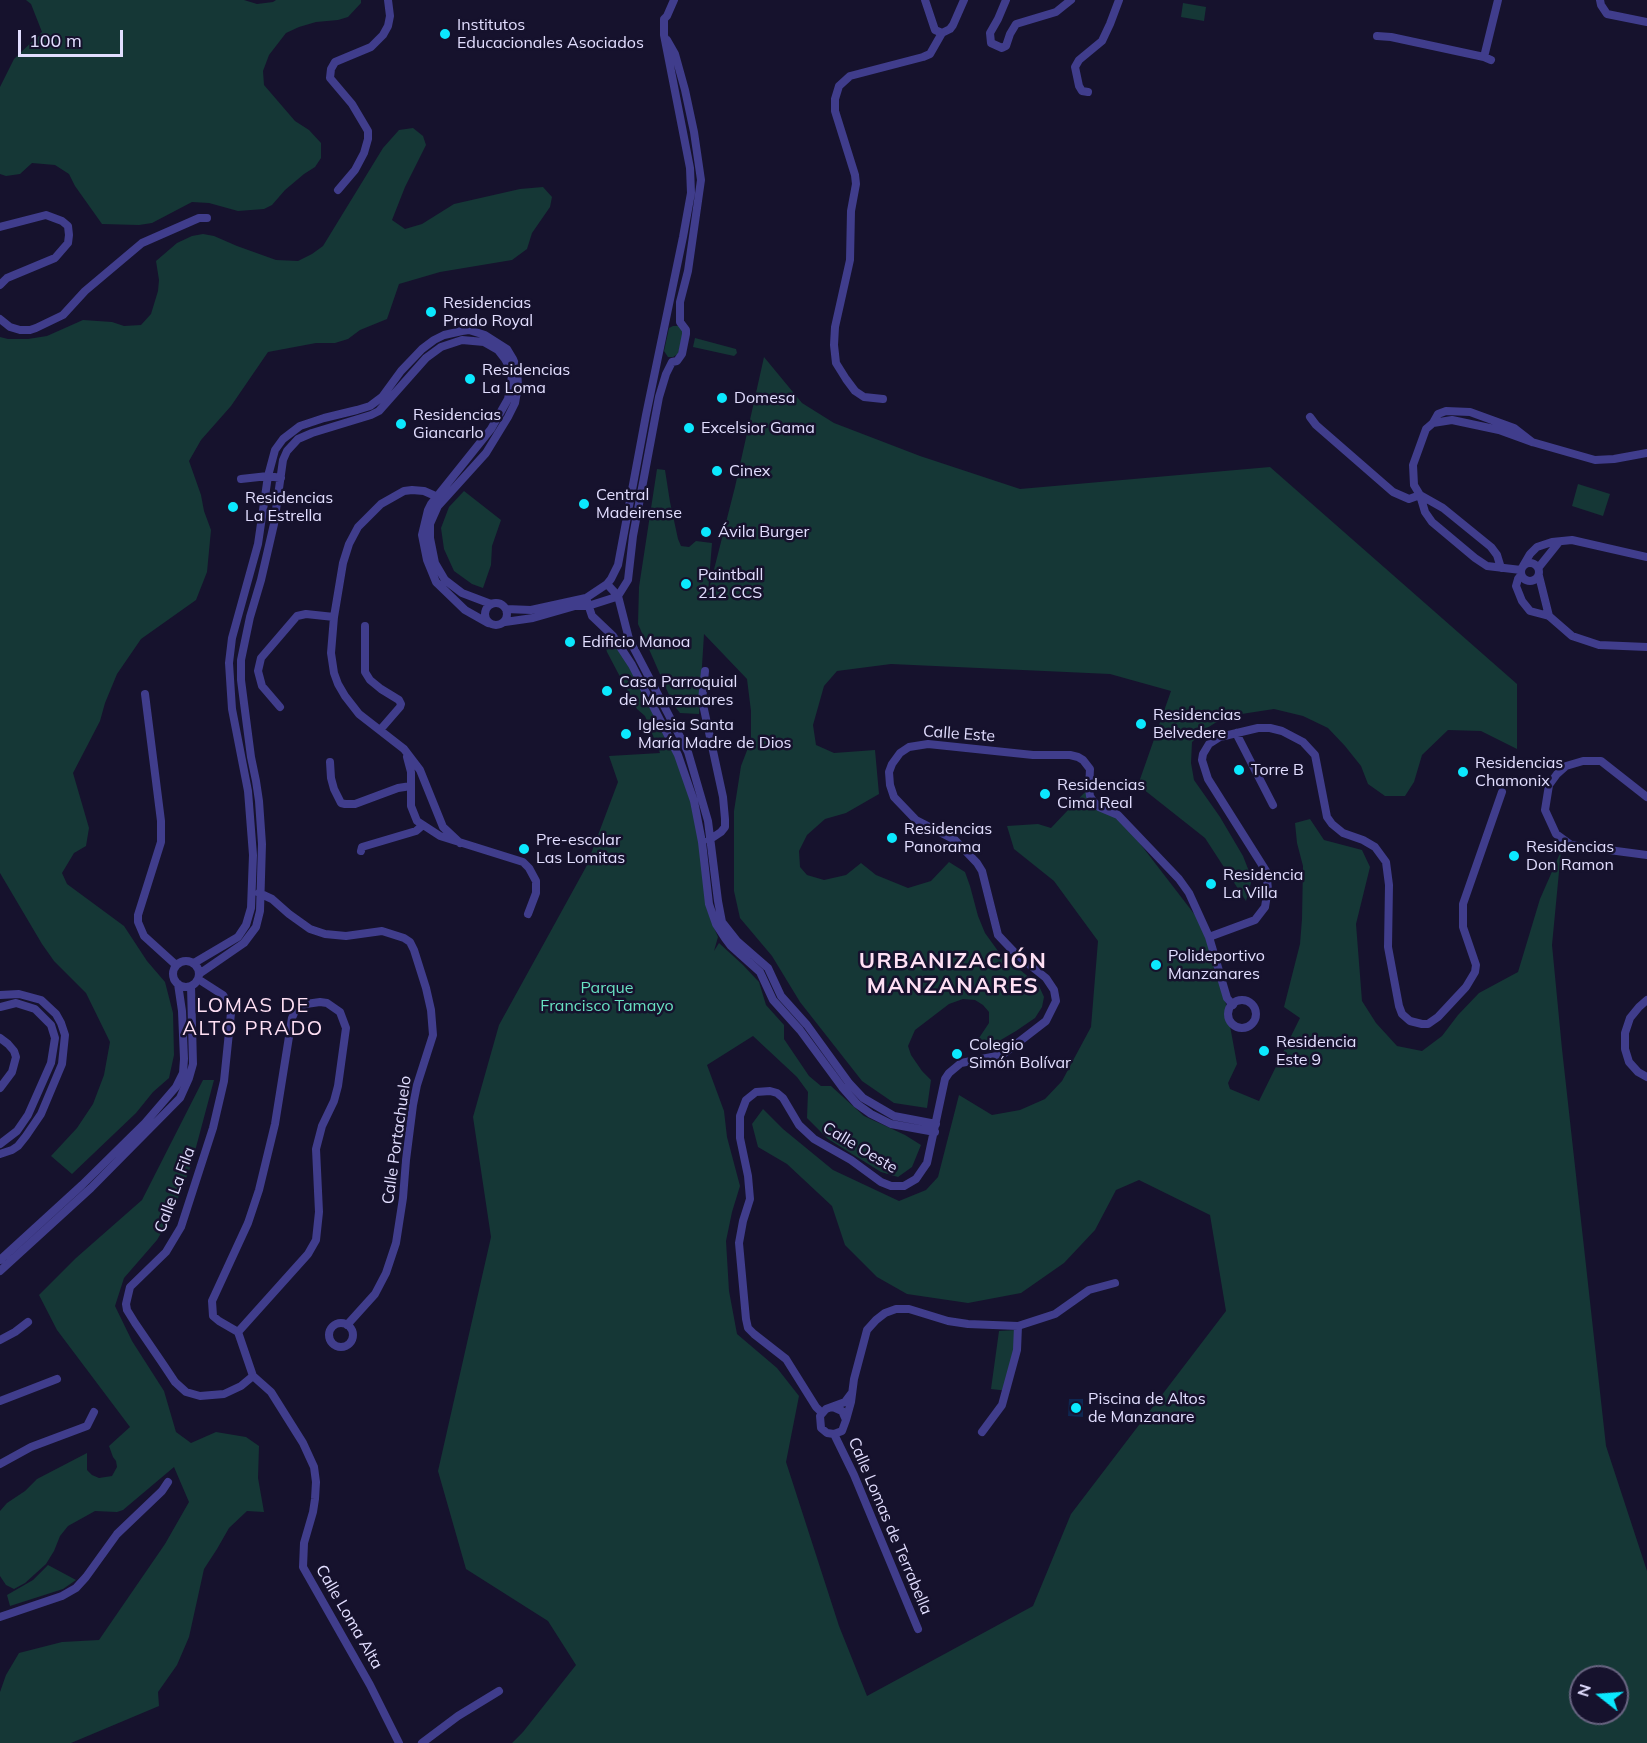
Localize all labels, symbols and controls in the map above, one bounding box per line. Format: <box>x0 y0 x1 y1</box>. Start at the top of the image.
place label: Institutos Educacionales Asociados <box>457 15 644 53</box>
scale bar <box>21 18 126 56</box>
marker: Institutos Educacionales Asociados <box>438 27 452 41</box>
text: 100 m <box>29 29 82 52</box>
place label: Residencias Prado Royal <box>443 293 533 331</box>
marker: Residencias Prado Royal <box>424 305 438 319</box>
place label: Residencias La Loma <box>482 360 570 398</box>
marker: Residencias La Loma <box>463 372 477 386</box>
place label: Domesa <box>734 388 795 408</box>
marker: Domesa <box>715 391 729 405</box>
place label: Residencias Giancarlo <box>413 405 501 443</box>
marker: Residencias Giancarlo <box>394 417 408 431</box>
place label: Excelsior Gama <box>701 418 815 438</box>
marker: Excelsior Gama <box>682 421 696 435</box>
place label: Cinex <box>729 461 770 481</box>
marker: Cinex <box>710 464 724 478</box>
place label: Central Madeirense <box>596 485 682 523</box>
place label: Residencias La Estrella <box>245 488 333 526</box>
marker: Central Madeirense <box>577 497 591 511</box>
marker: Residencias La Estrella <box>226 500 240 514</box>
place label: Ávila Burger <box>718 522 809 542</box>
marker: Ávila Burger <box>699 525 713 539</box>
place label: Paintball 212 CCS <box>698 565 763 603</box>
marker: Paintball 212 CCS <box>679 577 693 591</box>
place label: Edificio Manoa <box>582 632 690 652</box>
marker: Edificio Manoa <box>563 635 577 649</box>
place label: Casa Parroquial de Manzanares <box>619 672 737 710</box>
marker: Casa Parroquial de Manzanares <box>600 684 614 698</box>
place label: Residencias Belvedere <box>1153 705 1241 743</box>
place label: Iglesia Santa María Madre de Dios <box>638 715 792 753</box>
marker: Residencias Belvedere <box>1134 717 1148 731</box>
street label: Calle Este <box>922 722 996 746</box>
marker: Iglesia Santa María Madre de Dios <box>619 727 633 741</box>
place label: Residencias Chamonix <box>1475 753 1563 791</box>
place label: Torre B <box>1251 760 1304 780</box>
marker: Torre B <box>1232 763 1246 777</box>
marker: Residencias Chamonix <box>1456 765 1470 779</box>
place label: Residencias Cima Real <box>1057 775 1145 813</box>
marker: Residencias Cima Real <box>1038 787 1052 801</box>
place label: Residencias Panorama <box>904 819 992 857</box>
place label: Pre-escolar Las Lomitas <box>536 830 625 868</box>
marker: Residencias Panorama <box>885 831 899 845</box>
place label: Residencias Don Ramon <box>1526 837 1614 875</box>
marker: Pre-escolar Las Lomitas <box>517 842 531 856</box>
marker: Residencias Don Ramon <box>1507 849 1521 863</box>
place label: Residencia La Villa <box>1223 865 1303 903</box>
marker: Residencia La Villa <box>1204 877 1218 891</box>
place label: Polideportivo Manzanares <box>1168 946 1265 984</box>
district label: URBANIZACIÓN MANZANARES <box>859 948 1047 999</box>
marker: Polideportivo Manzanares <box>1149 958 1163 972</box>
park label: Parque Francisco Tamayo <box>540 978 674 1016</box>
district label: LOMAS DE ALTO PRADO <box>182 994 324 1041</box>
place label: Residencia Este 9 <box>1276 1032 1356 1070</box>
place label: Colegio Simón Bolívar <box>969 1035 1071 1073</box>
marker: Residencia Este 9 <box>1257 1044 1271 1058</box>
marker: Colegio Simón Bolívar <box>950 1047 964 1061</box>
street label: Calle Portachuelo <box>378 1075 416 1205</box>
street label: Calle Oeste <box>819 1118 901 1178</box>
street label: Calle La Fila <box>151 1145 199 1235</box>
place label: Piscina de Altos de Manzanare <box>1088 1389 1206 1427</box>
marker: Piscina de Altos de Manzanare <box>1069 1401 1083 1415</box>
street label: Calle Lomas de Terrabella <box>844 1435 936 1617</box>
street label: Calle Loma Alta <box>311 1561 387 1673</box>
north arrow <box>1569 1665 1629 1725</box>
text: N <box>1572 1682 1595 1699</box>

